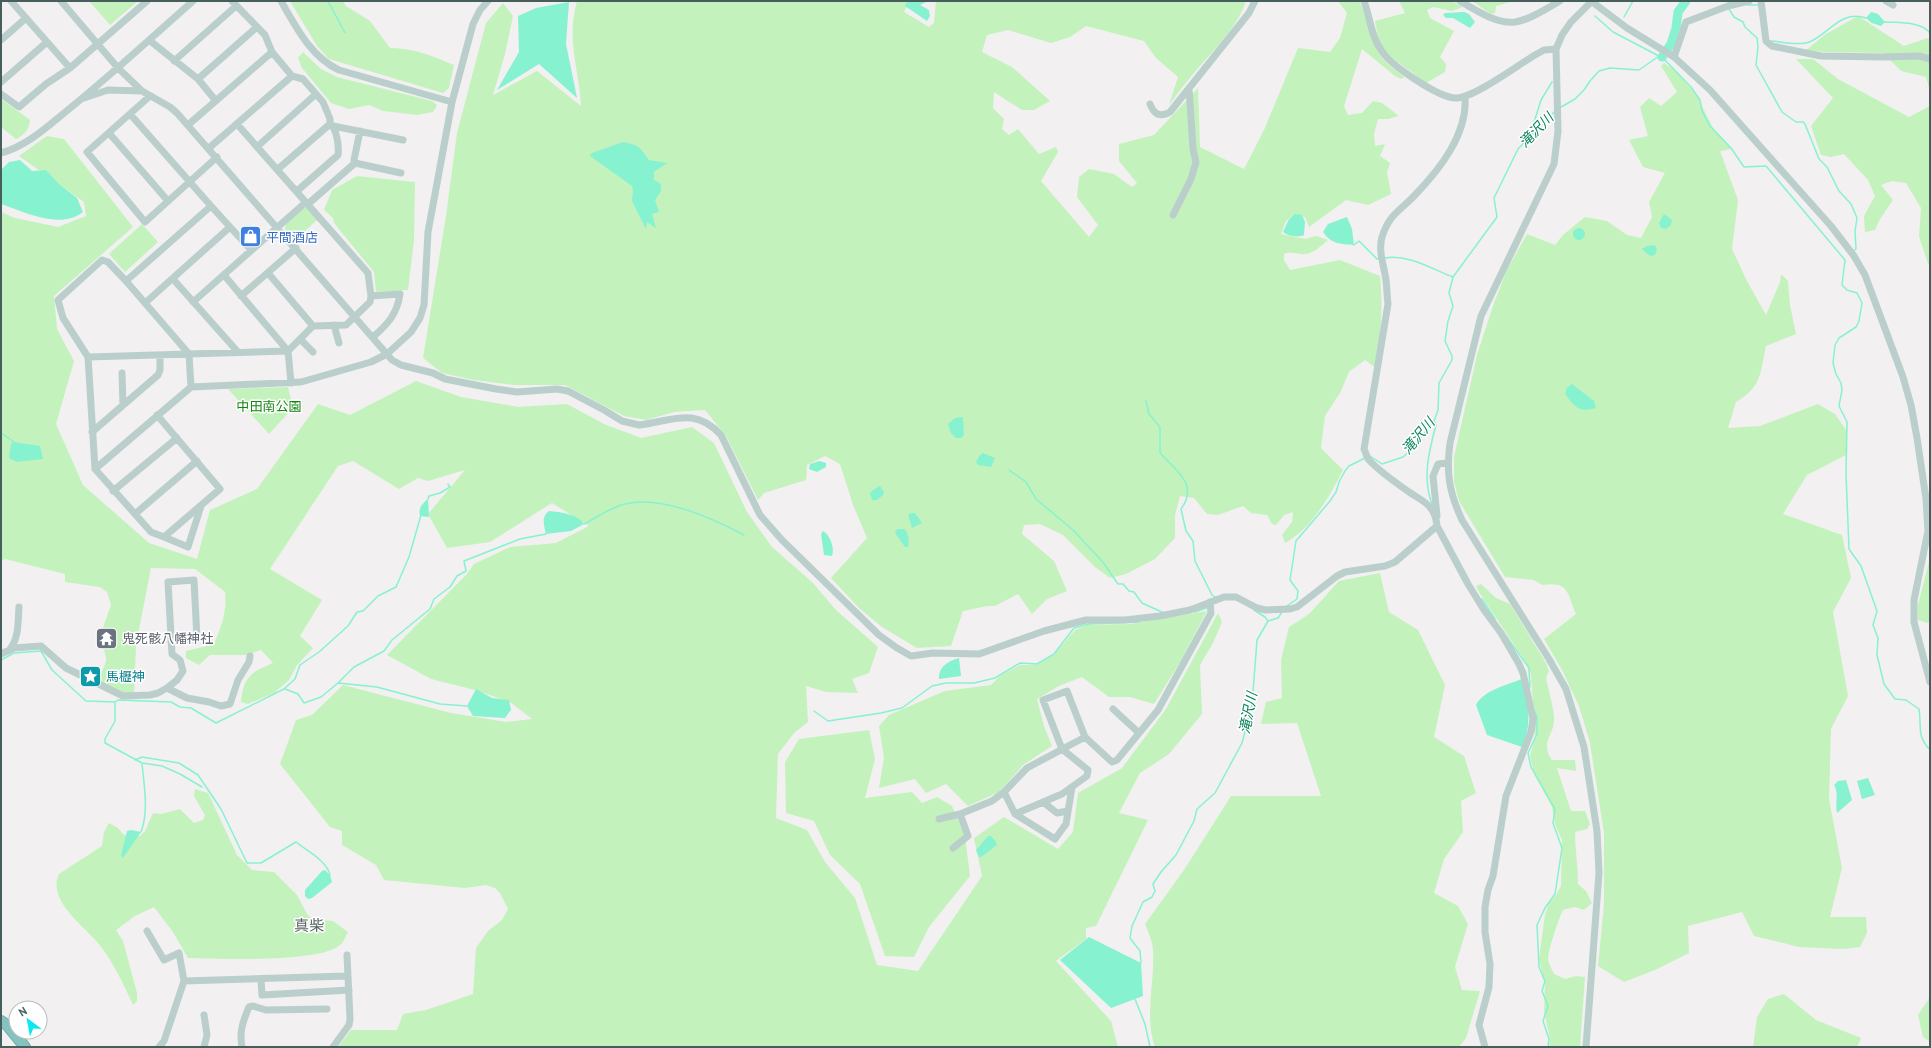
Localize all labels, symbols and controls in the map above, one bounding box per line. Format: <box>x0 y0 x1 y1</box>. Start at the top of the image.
water label: 滝沢川 <box>1515 107 1558 151</box>
shop icon: 平間酒店 <box>238 224 264 250</box>
place label: 平間酒店 <box>266 229 318 246</box>
park label: 中田南公園 <box>236 398 302 415</box>
water label: 滝沢川 <box>1398 413 1440 458</box>
temple icon: 鬼死骸八幡神社 <box>93 625 119 651</box>
place label: 鬼死骸八幡神社 <box>122 630 213 647</box>
place icon: 馬櫪神 <box>77 663 103 689</box>
place label: 馬櫪神 <box>106 668 145 685</box>
water label: 滝沢川 <box>1235 689 1261 735</box>
district label: 真柴 <box>294 916 324 935</box>
north arrow <box>8 1000 48 1040</box>
text: N <box>16 1004 29 1019</box>

